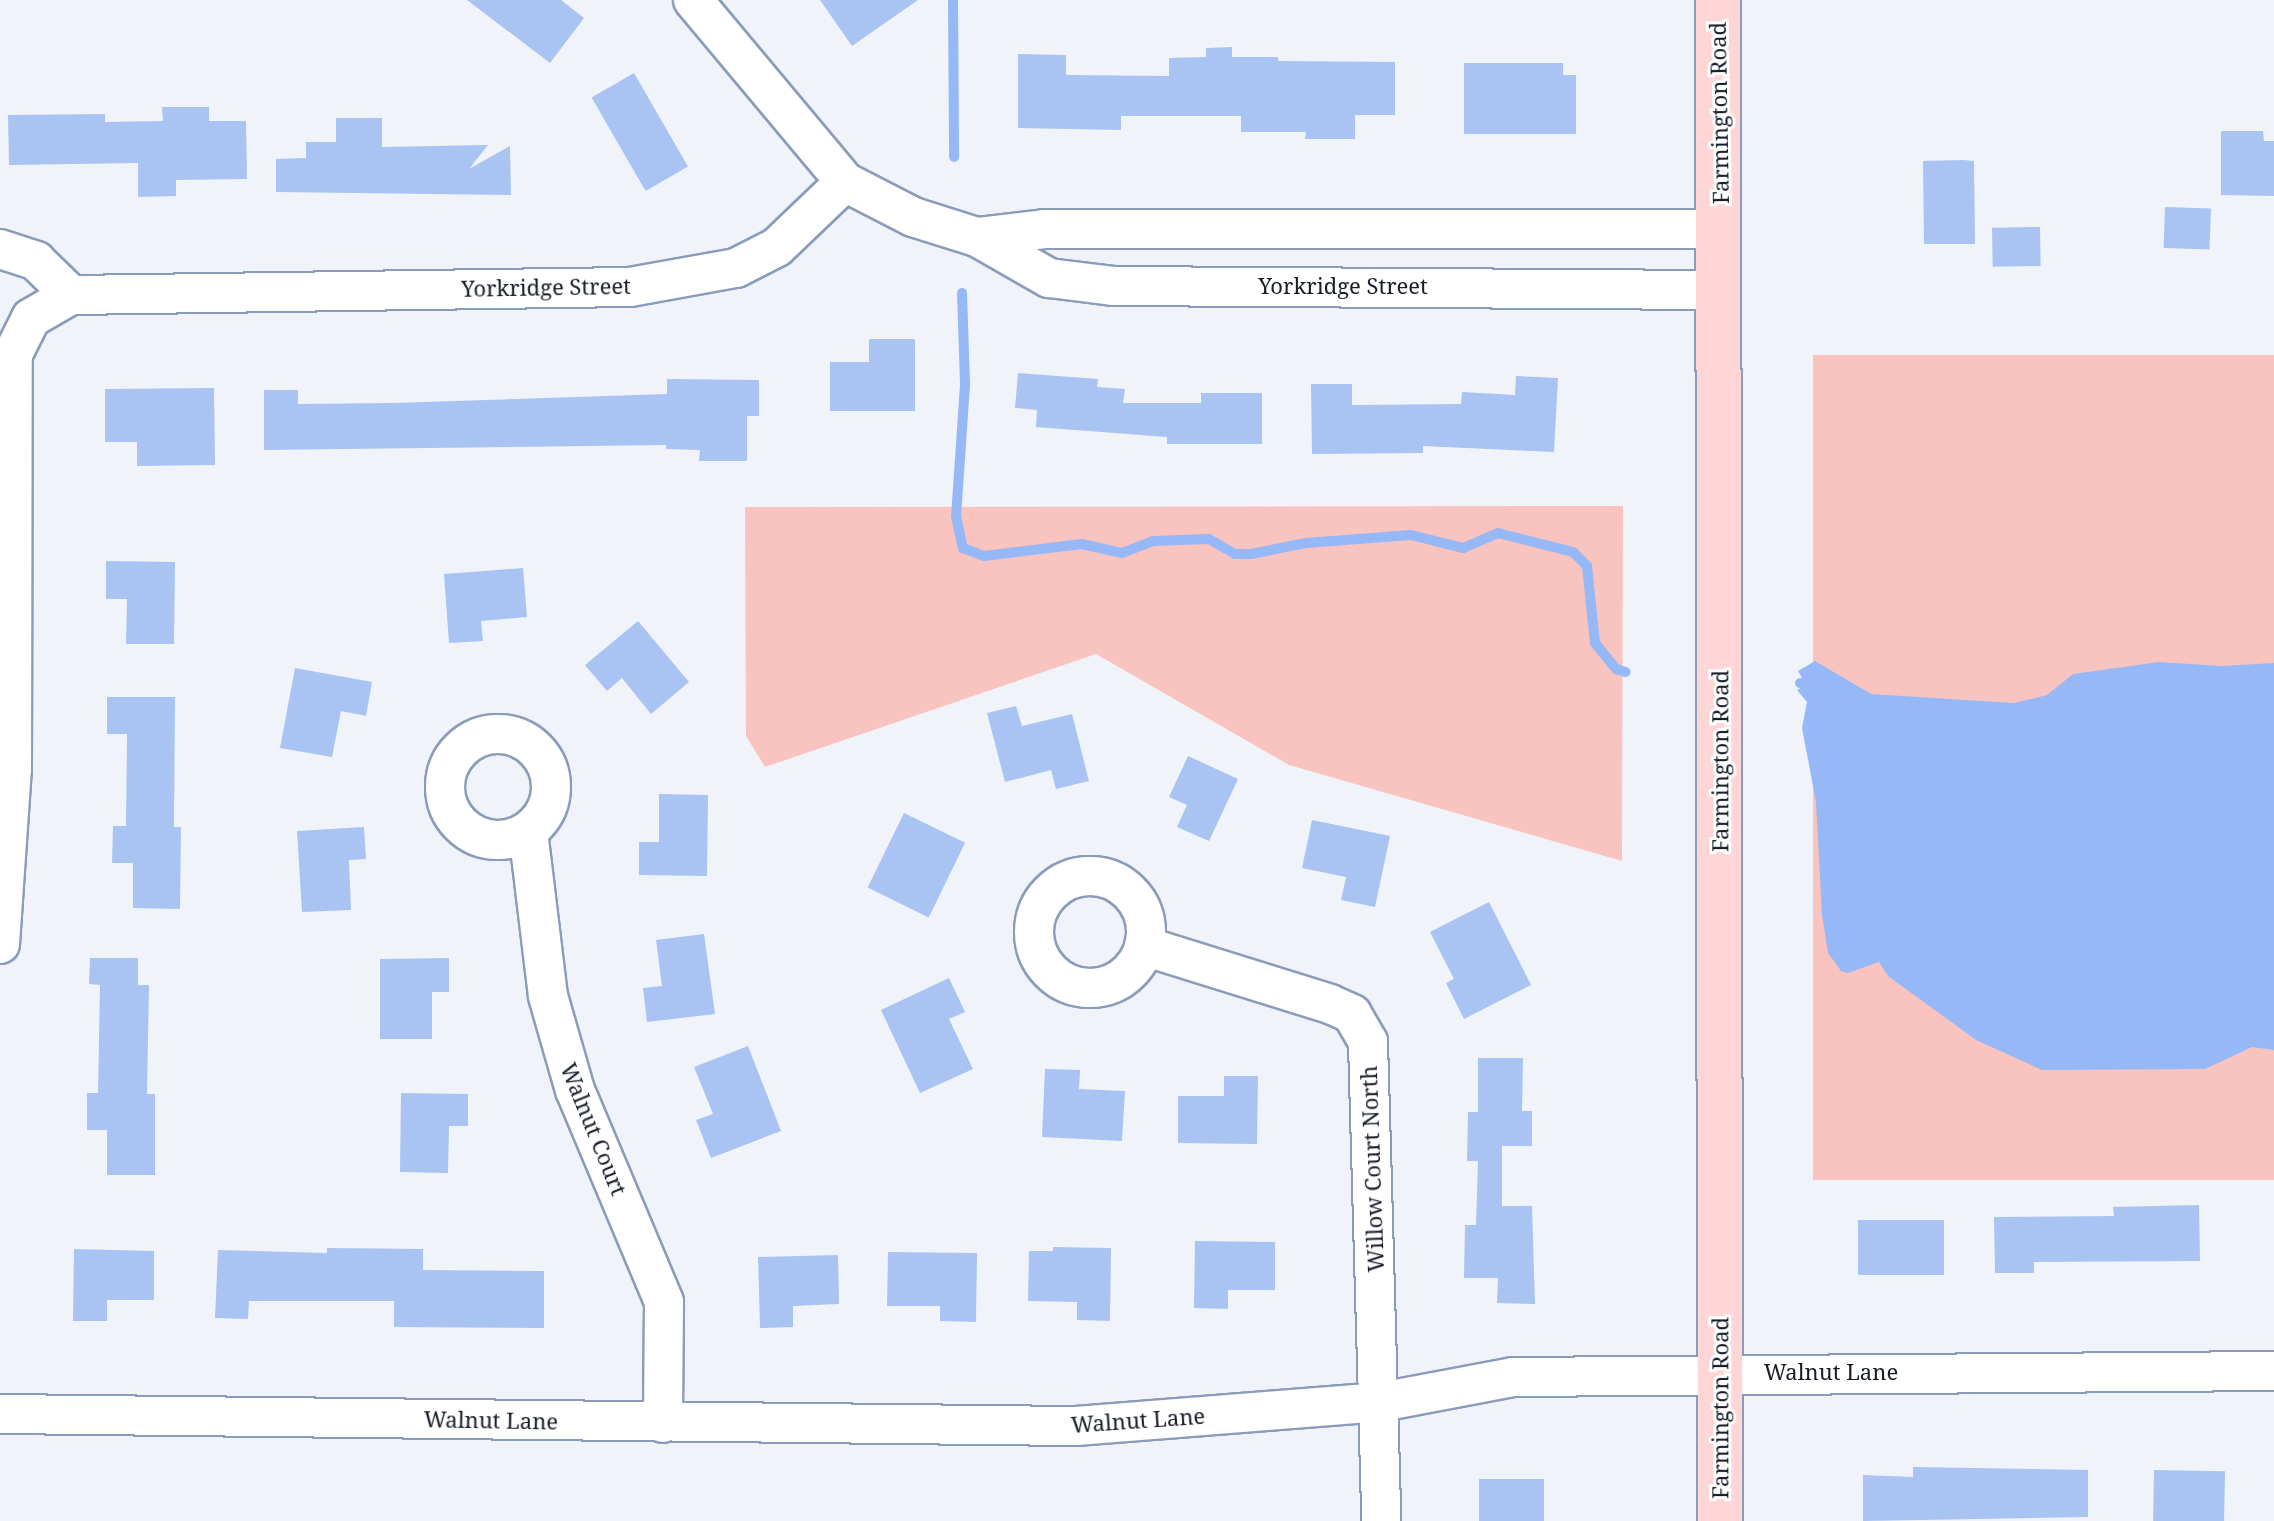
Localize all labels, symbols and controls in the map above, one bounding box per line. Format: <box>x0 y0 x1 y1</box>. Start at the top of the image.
street label: Farmington Road <box>1704 22 1734 204</box>
street label: Yorkridge Street <box>461 272 631 302</box>
street label: Yorkridge Street <box>1258 273 1428 299</box>
street label: Farmington Road <box>1707 670 1733 852</box>
street label: Walnut Court <box>555 1059 633 1199</box>
street label: Willow Court North <box>1355 1065 1389 1273</box>
street label: Farmington Road <box>1707 1317 1733 1499</box>
street label: Walnut Lane <box>1764 1359 1898 1385</box>
street label: Walnut Lane <box>1070 1402 1206 1438</box>
street label: Walnut Lane <box>424 1406 558 1434</box>

